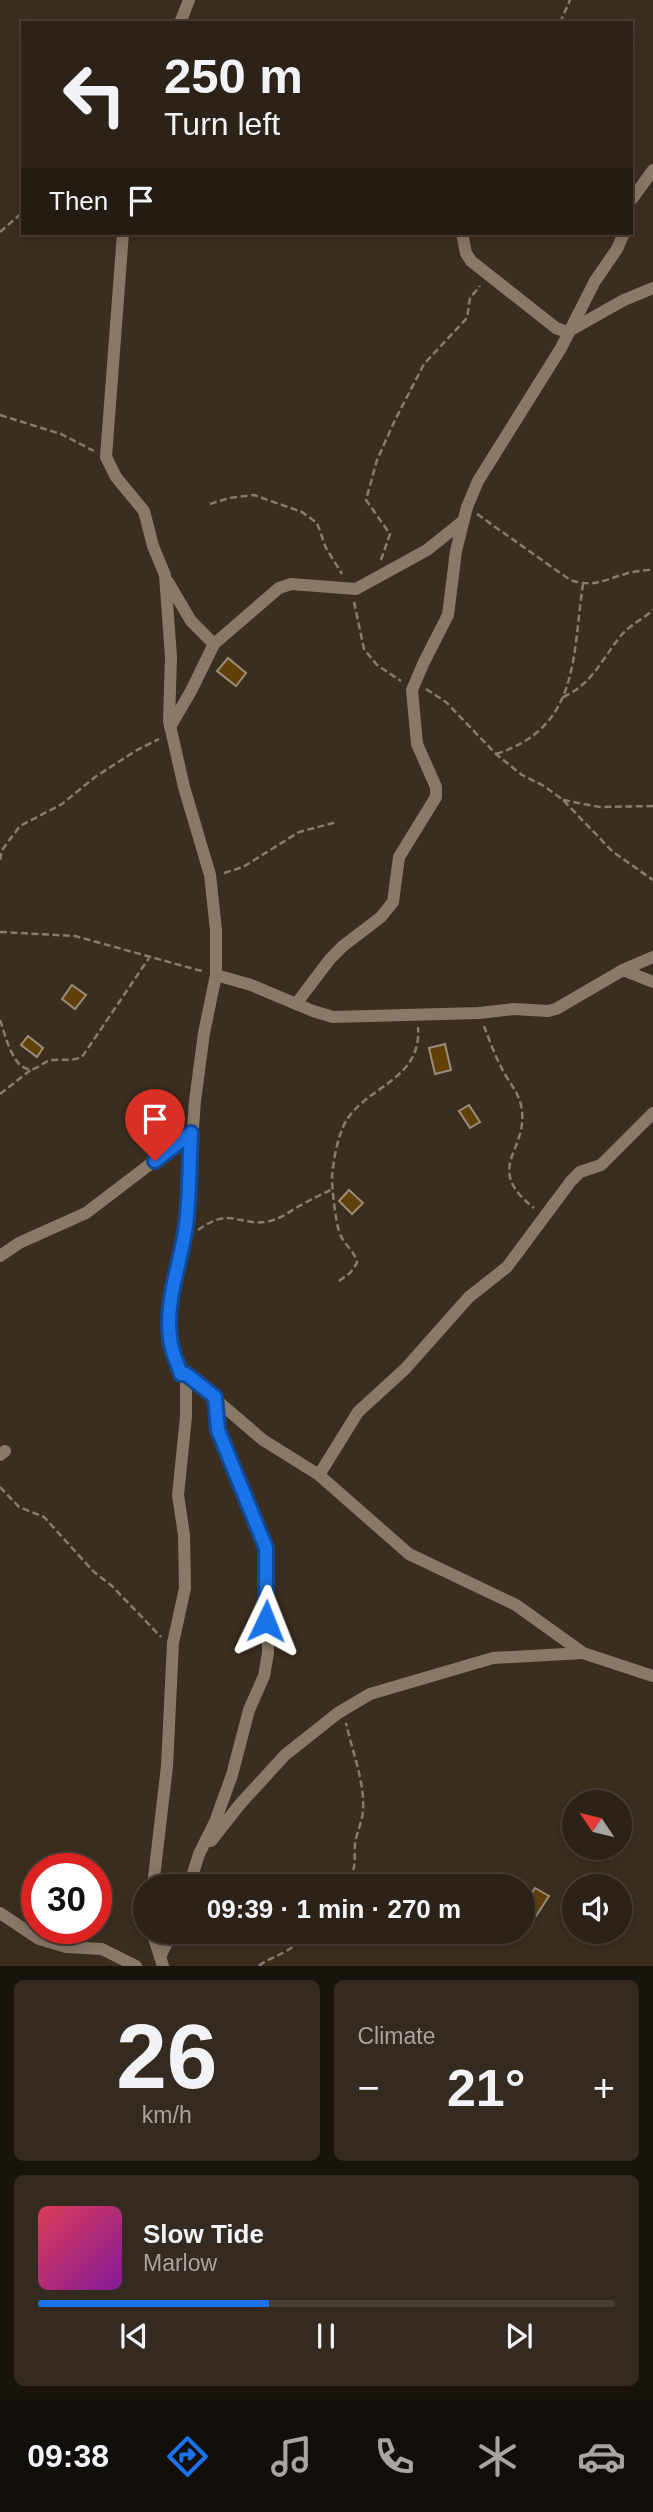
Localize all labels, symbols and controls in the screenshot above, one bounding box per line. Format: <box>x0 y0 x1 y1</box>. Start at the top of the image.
icon: left <box>49 49 140 140</box>
text: 250 m <box>164 49 303 103</box>
text: Turn left <box>164 106 280 142</box>
icon: arrive <box>122 182 160 220</box>
text: Then <box>49 186 108 216</box>
pin <box>125 1089 185 1161</box>
icon: arrive <box>136 1100 174 1138</box>
position arrow <box>229 1584 303 1658</box>
north arrow <box>562 1790 632 1860</box>
map controls <box>562 1790 632 1944</box>
speed limit sign: 30 <box>21 1853 112 1944</box>
button: sound <box>562 1874 632 1944</box>
text: 09:39 · 1 min · 270 m <box>207 1894 461 1924</box>
text: 26 <box>116 2006 217 2107</box>
text: Climate <box>358 2023 435 2049</box>
text: 21° <box>447 2059 526 2117</box>
text: − <box>358 2067 380 2109</box>
text: + <box>593 2067 615 2109</box>
text: km/h <box>142 2102 192 2128</box>
text: Slow Tide <box>143 2219 264 2249</box>
text: Marlow <box>143 2250 217 2276</box>
icon: previous <box>115 2317 153 2355</box>
icon: pause <box>307 2317 345 2355</box>
icon: next <box>500 2317 538 2355</box>
icon: directions <box>163 2432 212 2481</box>
icon: music <box>267 2432 316 2481</box>
icon: phone <box>370 2432 419 2481</box>
icon: climate <box>473 2432 522 2481</box>
icon: car <box>577 2432 626 2481</box>
text: 09:38 <box>27 2438 109 2474</box>

